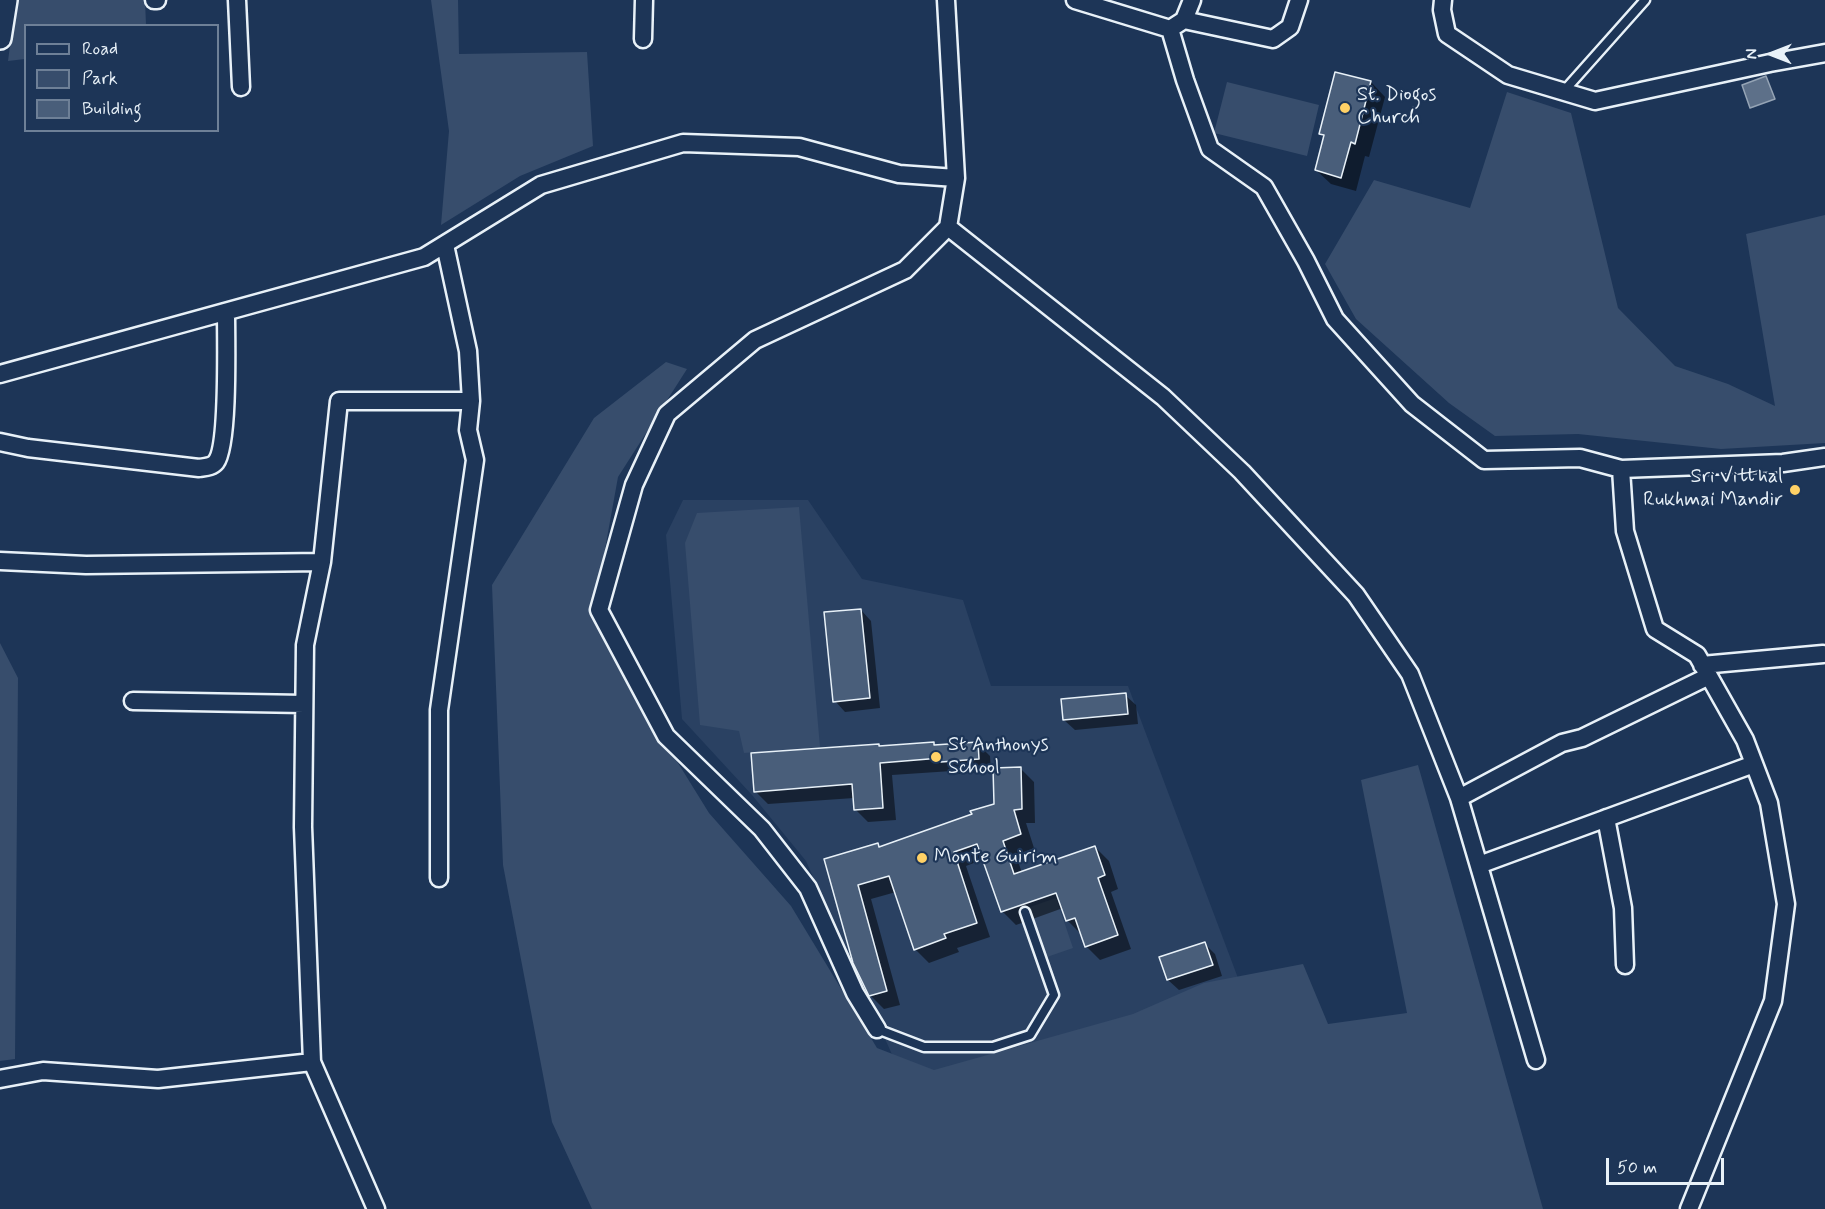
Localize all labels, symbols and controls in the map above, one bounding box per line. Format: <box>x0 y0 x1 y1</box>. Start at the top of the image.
legend <box>24 24 219 132</box>
north arrow <box>1741 24 1801 84</box>
text: Road <box>82 37 118 61</box>
text: N <box>1742 49 1763 59</box>
text: Park <box>82 67 118 91</box>
place label: St. Diogos Church <box>1357 84 1436 131</box>
text: Building <box>82 97 142 121</box>
marker: St. Diogos Church <box>1338 101 1352 115</box>
place label: Sri Vitthal Rukhmai Mandir <box>1643 466 1783 513</box>
marker: Sri Vitthal Rukhmai Mandir <box>1788 483 1802 497</box>
place label: St Anthonys School <box>948 734 1049 781</box>
marker: St Anthonys School <box>929 750 943 764</box>
place label: Monte Guirim <box>934 846 1057 870</box>
marker: Monte Guirim <box>915 851 929 865</box>
scale bar <box>1609 1146 1728 1184</box>
text: 50 m <box>1617 1156 1657 1180</box>

